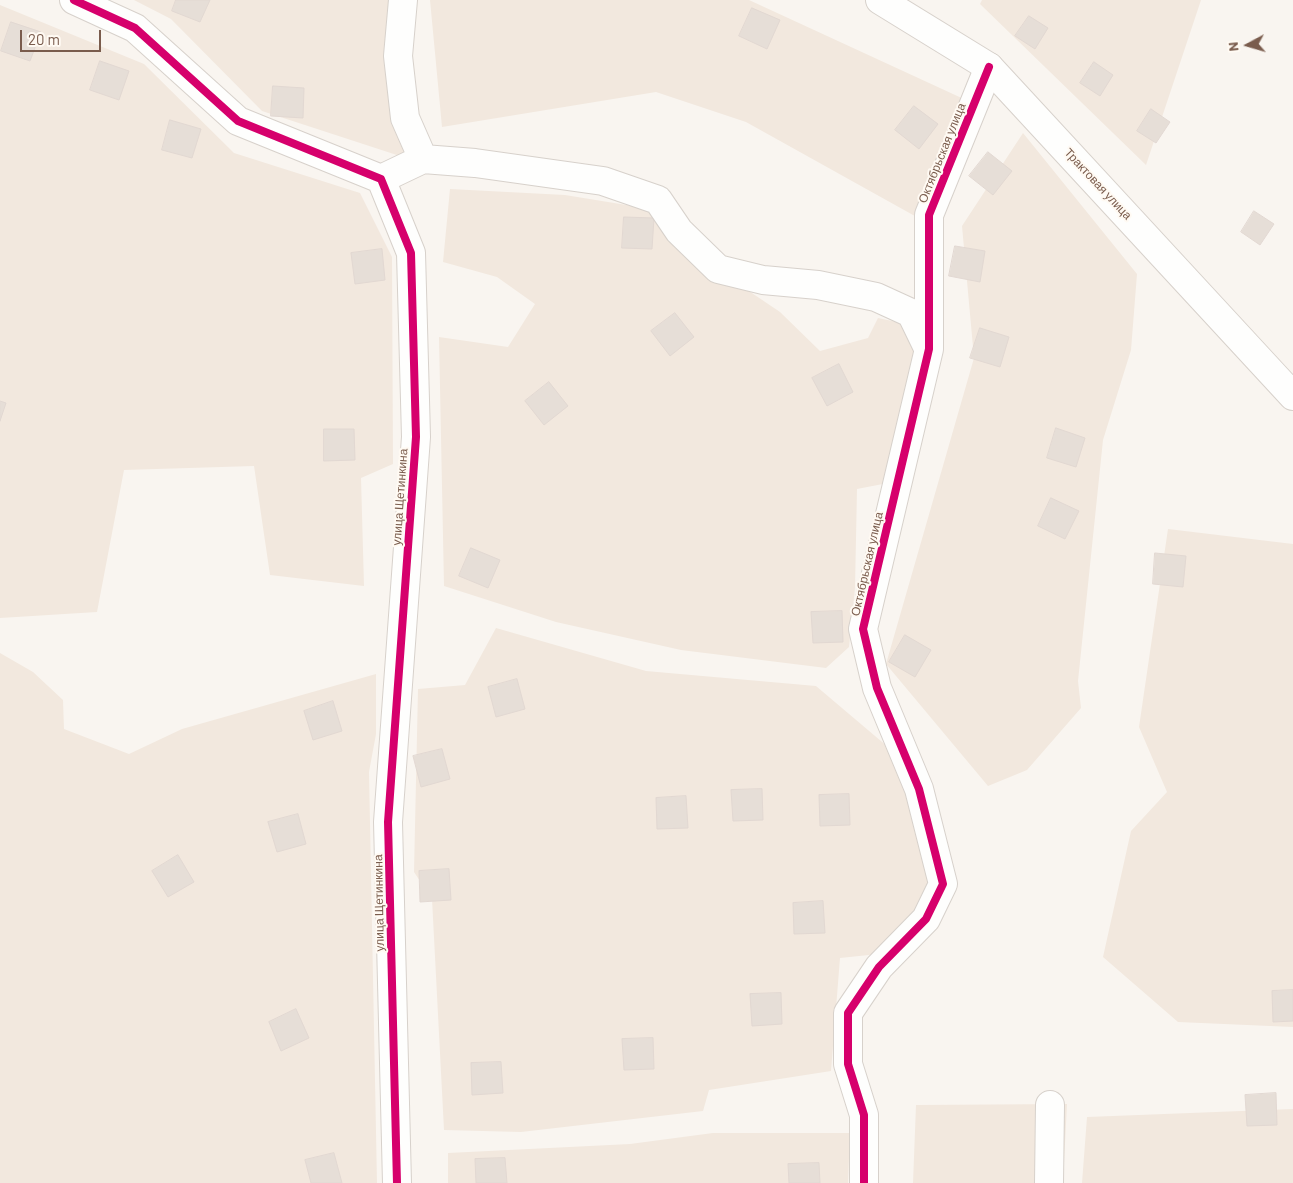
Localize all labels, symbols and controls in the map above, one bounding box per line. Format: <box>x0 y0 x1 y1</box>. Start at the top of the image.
scale bar <box>22 20 104 52</box>
north arrow <box>1223 20 1273 70</box>
text: 20 m <box>28 30 60 48</box>
text: N <box>1224 41 1242 52</box>
street label: Октябрьская улица <box>915 101 969 205</box>
street label: Трактовая улица <box>1061 145 1135 223</box>
street label: улица Щетинкина <box>389 448 411 546</box>
street label: Октябрьская улица <box>848 510 886 618</box>
street label: улица Щетинкина <box>371 854 387 952</box>

